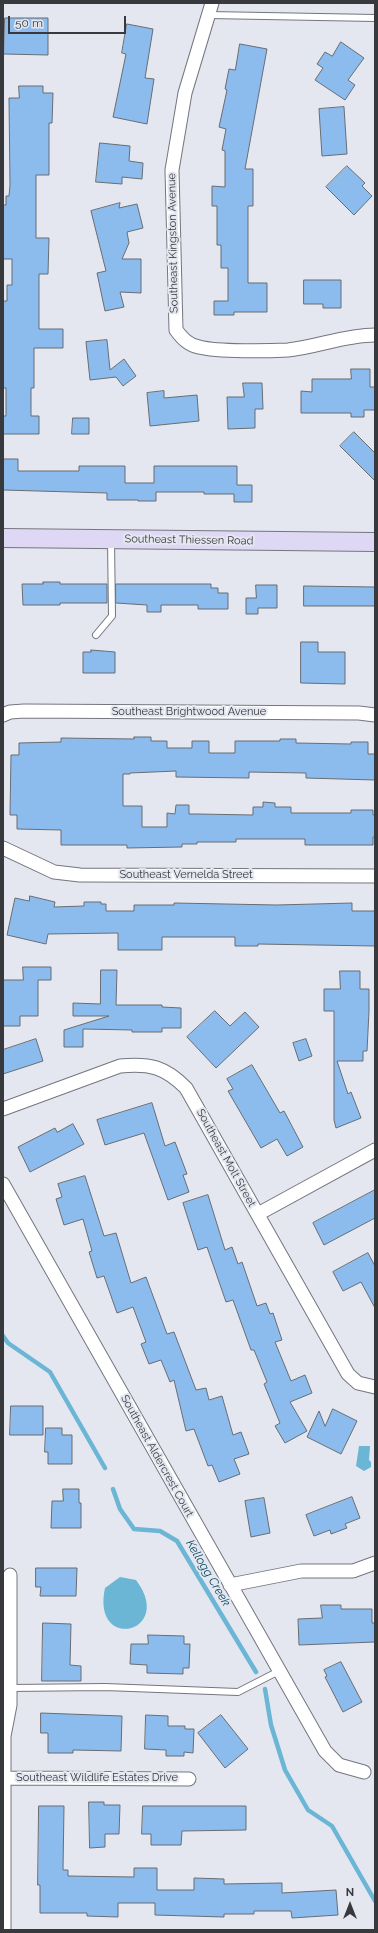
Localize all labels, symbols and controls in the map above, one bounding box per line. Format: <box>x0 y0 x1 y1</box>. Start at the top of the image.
scale bar <box>10 8 128 34</box>
text: 50 m <box>15 16 43 30</box>
street label: Southeast Kingston Avenue <box>165 173 181 313</box>
street label: Southeast Thiessen Road <box>125 532 253 548</box>
street label: Southeast Brightwood Avenue <box>112 705 266 719</box>
street label: Southeast Vernelda Street <box>119 868 253 882</box>
street label: Southeast Molt Street <box>194 1107 258 1209</box>
street label: Southeast Aldercrest Court <box>118 1393 196 1519</box>
water label: Kellogg Creek <box>183 1537 233 1609</box>
street label: Southeast Wildlife Estates Drive <box>16 1771 178 1785</box>
north arrow <box>330 1885 370 1925</box>
text: N <box>346 1886 354 1899</box>

